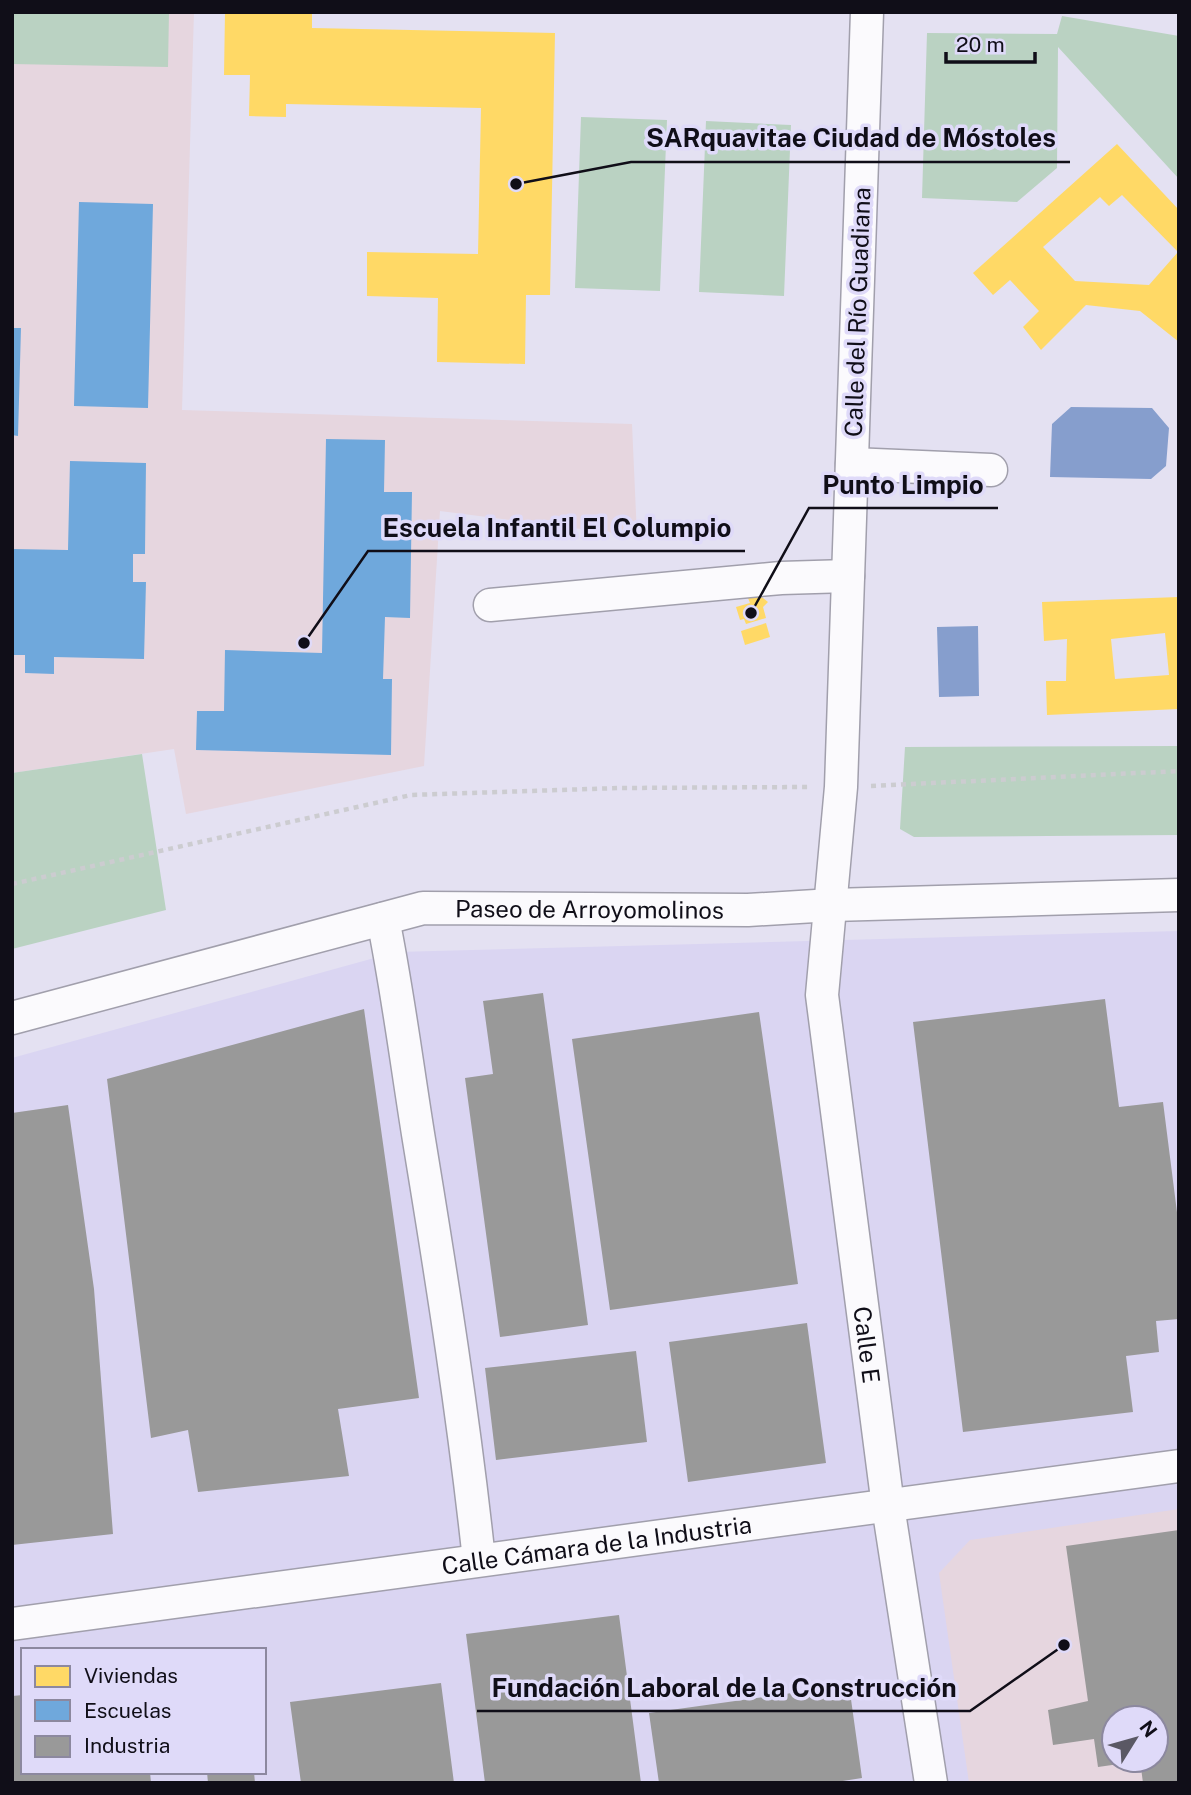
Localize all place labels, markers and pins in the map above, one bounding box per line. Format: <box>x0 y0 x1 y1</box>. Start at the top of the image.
callout: SARquavitae Ciudad de Móstoles <box>631 115 1070 162</box>
callout: Punto Limpio <box>809 461 998 508</box>
callout: Escuela Infantil El Columpio <box>368 504 745 551</box>
callout: Fundación Laboral de la Construcción <box>477 1664 970 1711</box>

